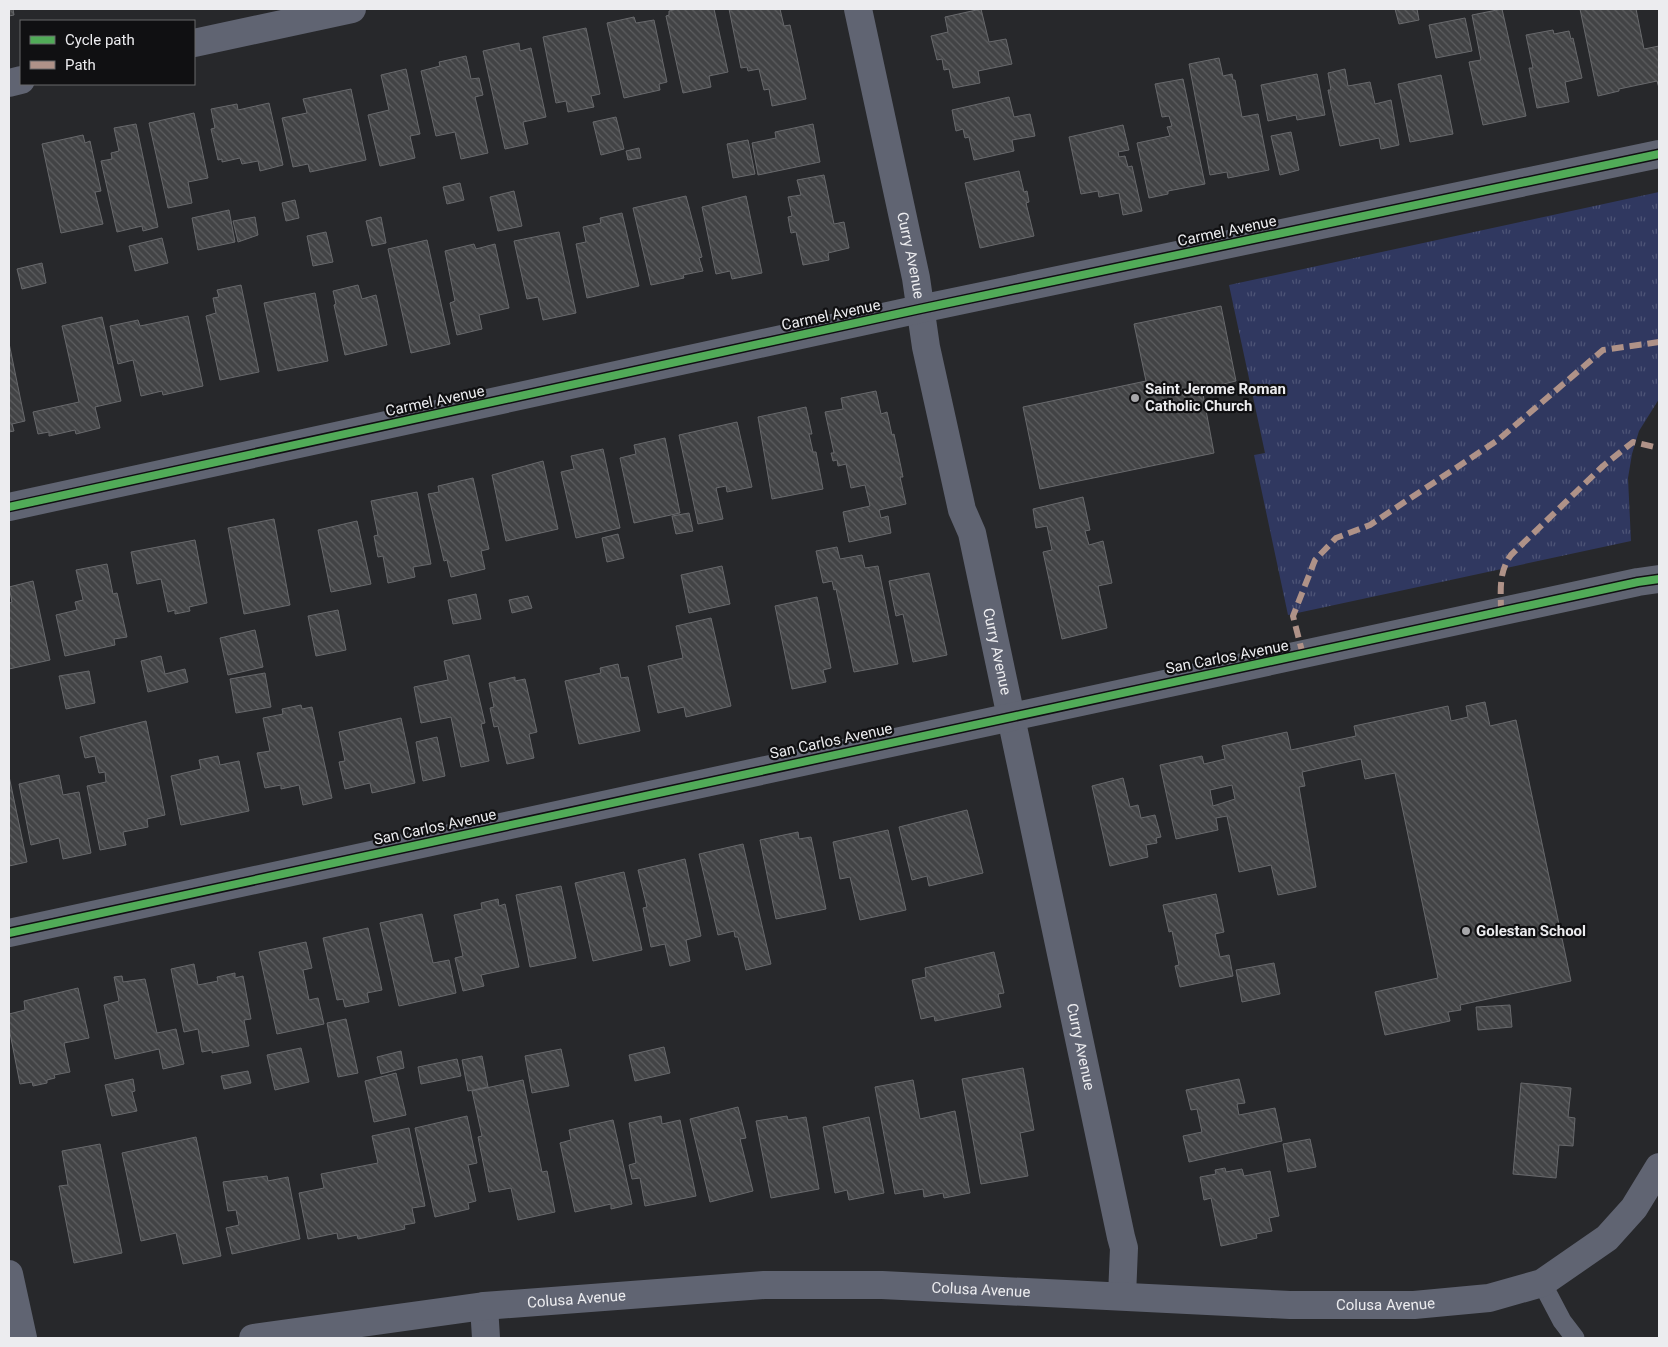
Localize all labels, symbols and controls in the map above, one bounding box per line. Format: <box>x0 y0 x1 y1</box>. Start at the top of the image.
legend <box>20 20 195 85</box>
text: Cycle path <box>65 31 135 49</box>
text: Path <box>65 56 96 74</box>
street label: Curry Avenue <box>893 210 928 300</box>
street label: Carmel Avenue <box>1176 212 1278 250</box>
street label: Carmel Avenue <box>780 296 882 334</box>
place label: Saint Jerome Roman Catholic Church <box>1145 380 1286 415</box>
street label: Carmel Avenue <box>384 382 486 420</box>
marker: Saint Jerome Roman Catholic Church <box>1129 392 1141 404</box>
street label: Curry Avenue <box>979 606 1015 697</box>
street label: San Carlos Avenue <box>1164 636 1290 678</box>
street label: San Carlos Avenue <box>768 719 894 763</box>
street label: San Carlos Avenue <box>372 805 498 849</box>
place label: Golestan School <box>1476 922 1586 940</box>
marker: Golestan School <box>1460 925 1472 937</box>
street label: Curry Avenue <box>1063 1002 1099 1092</box>
street label: Colusa Avenue <box>931 1278 1031 1301</box>
street label: Colusa Avenue <box>526 1286 627 1312</box>
street label: Colusa Avenue <box>1336 1294 1436 1314</box>

